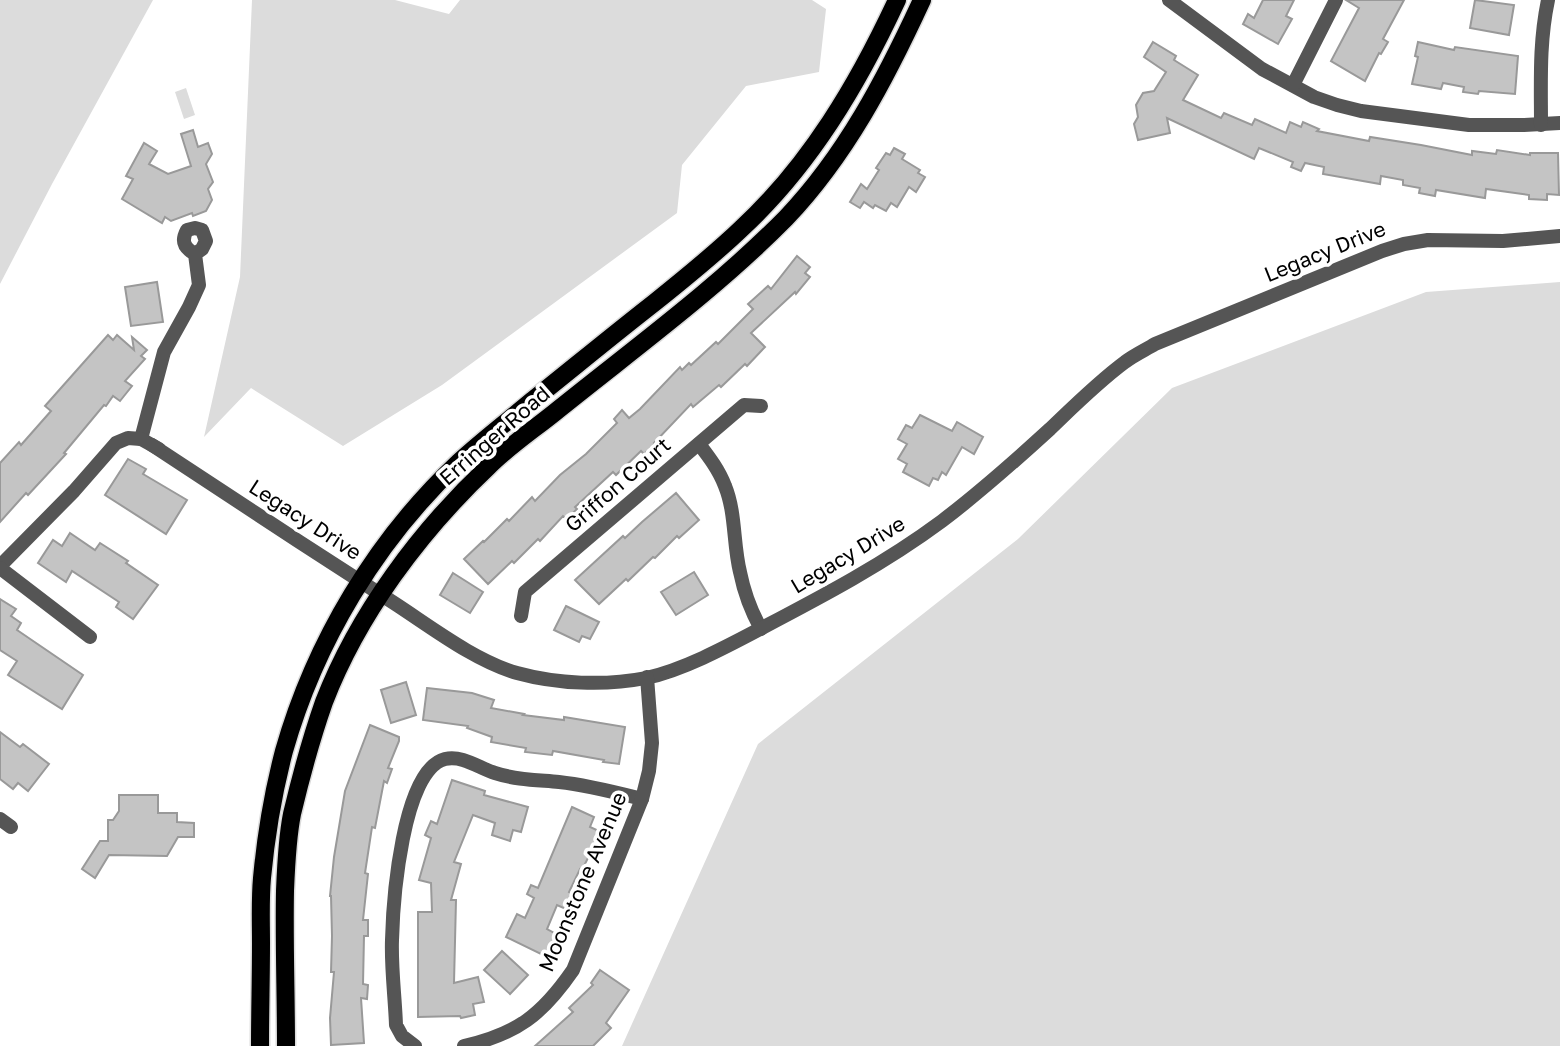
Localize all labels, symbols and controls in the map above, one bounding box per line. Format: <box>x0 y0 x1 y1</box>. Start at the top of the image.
street label: Legacy Drive <box>1260 215 1389 287</box>
street label: Erringer Road <box>434 380 555 490</box>
street label: Griffon Court <box>559 431 675 537</box>
street label: Legacy Drive <box>244 473 367 565</box>
street label: Legacy Drive <box>786 510 909 598</box>
street label: Moonstone Avenue <box>532 788 632 975</box>

